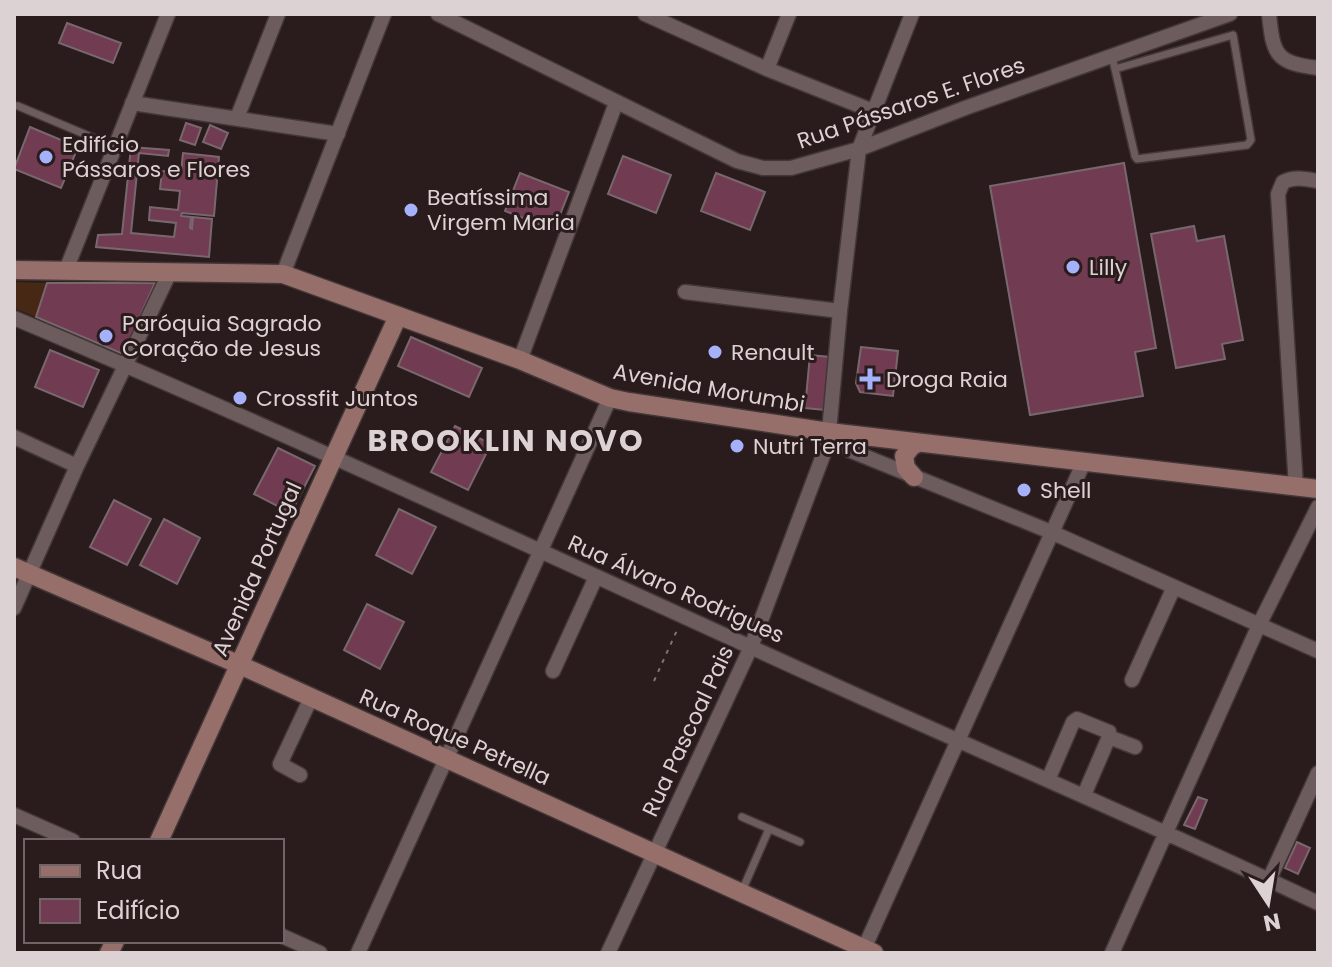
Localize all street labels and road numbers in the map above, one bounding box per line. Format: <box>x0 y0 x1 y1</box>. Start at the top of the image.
street label: Rua Pássaros E. Flores <box>793 49 1029 157</box>
street label: Avenida Morumbi <box>611 356 807 420</box>
street label: Avenida Portugal <box>205 477 309 661</box>
street label: Rua Álvaro Rodrigues <box>563 527 789 651</box>
street label: Rua Pascoal Pais <box>635 640 741 822</box>
street label: Rua Roque Petrella <box>355 681 555 793</box>

